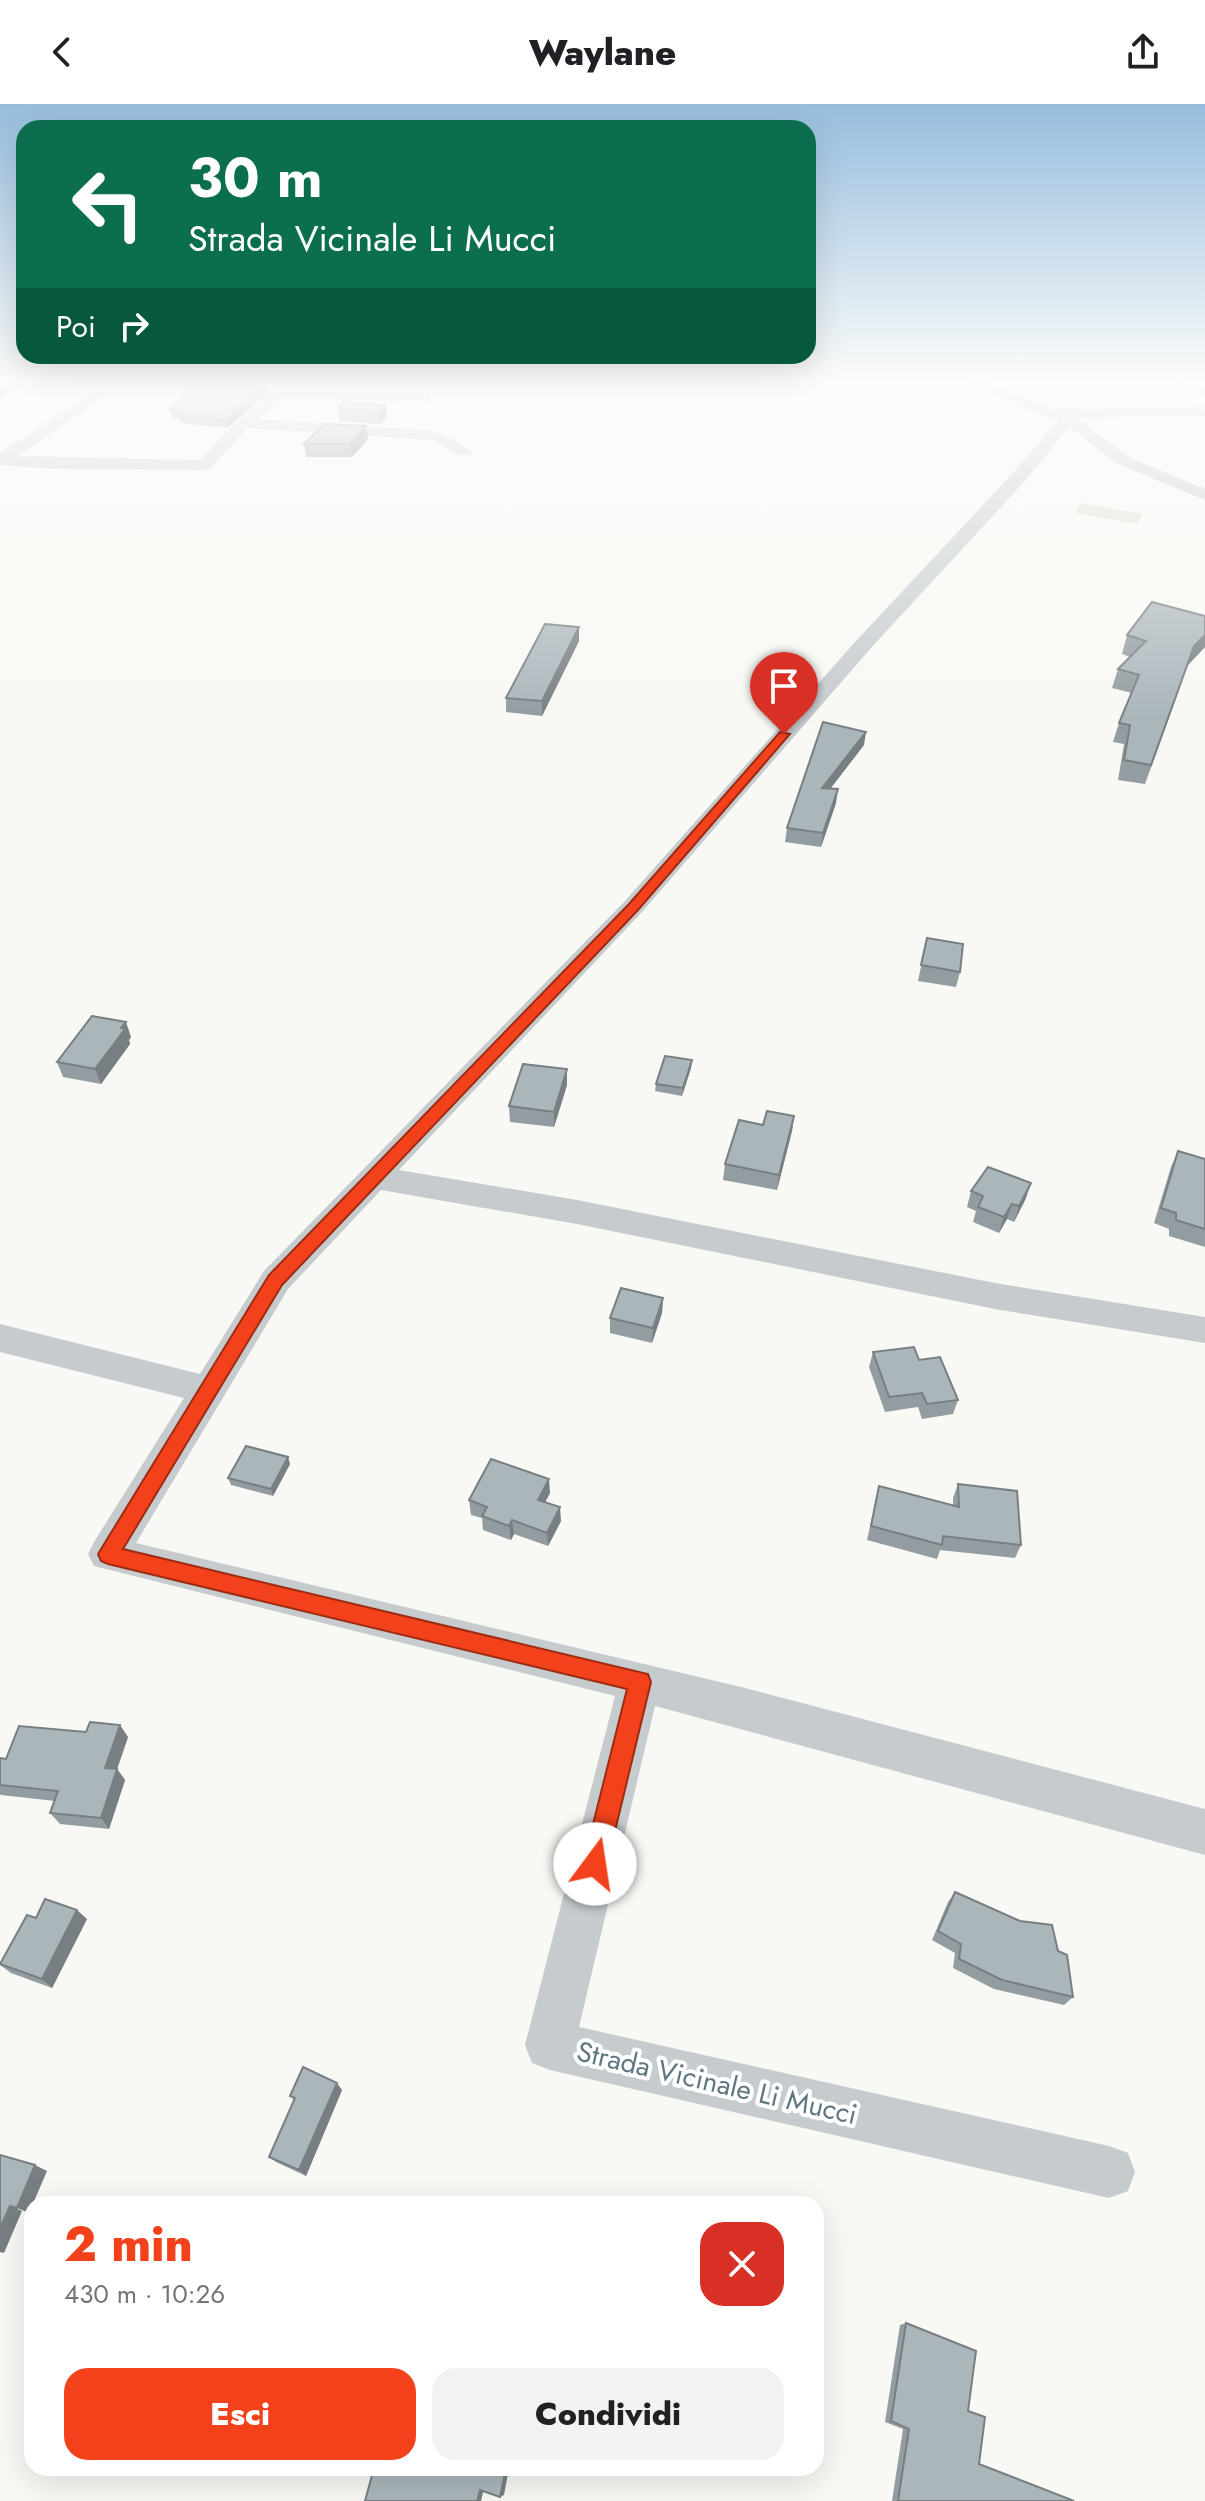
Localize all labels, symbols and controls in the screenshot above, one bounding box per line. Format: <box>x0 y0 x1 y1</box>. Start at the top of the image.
text: Waylane <box>529 26 676 78</box>
icon: back <box>40 30 84 74</box>
icon: share <box>1121 30 1165 74</box>
text: 30 m <box>188 137 323 218</box>
icon: left <box>56 152 160 256</box>
text: Strada Vicinale Li Mucci <box>188 212 556 264</box>
icon: right <box>112 304 156 348</box>
text: Poi <box>56 305 96 348</box>
pin <box>750 652 818 734</box>
icon: arrive <box>762 664 806 708</box>
position arrow <box>553 1822 637 1906</box>
street label: Strada Vicinale Li Mucci <box>573 2031 861 2135</box>
text: 2 min <box>64 2210 193 2279</box>
button: close <box>700 2222 784 2306</box>
text: 430 m · 10:26 <box>64 2275 225 2313</box>
button: Esci <box>64 2368 416 2460</box>
button: Condividi <box>432 2368 784 2460</box>

